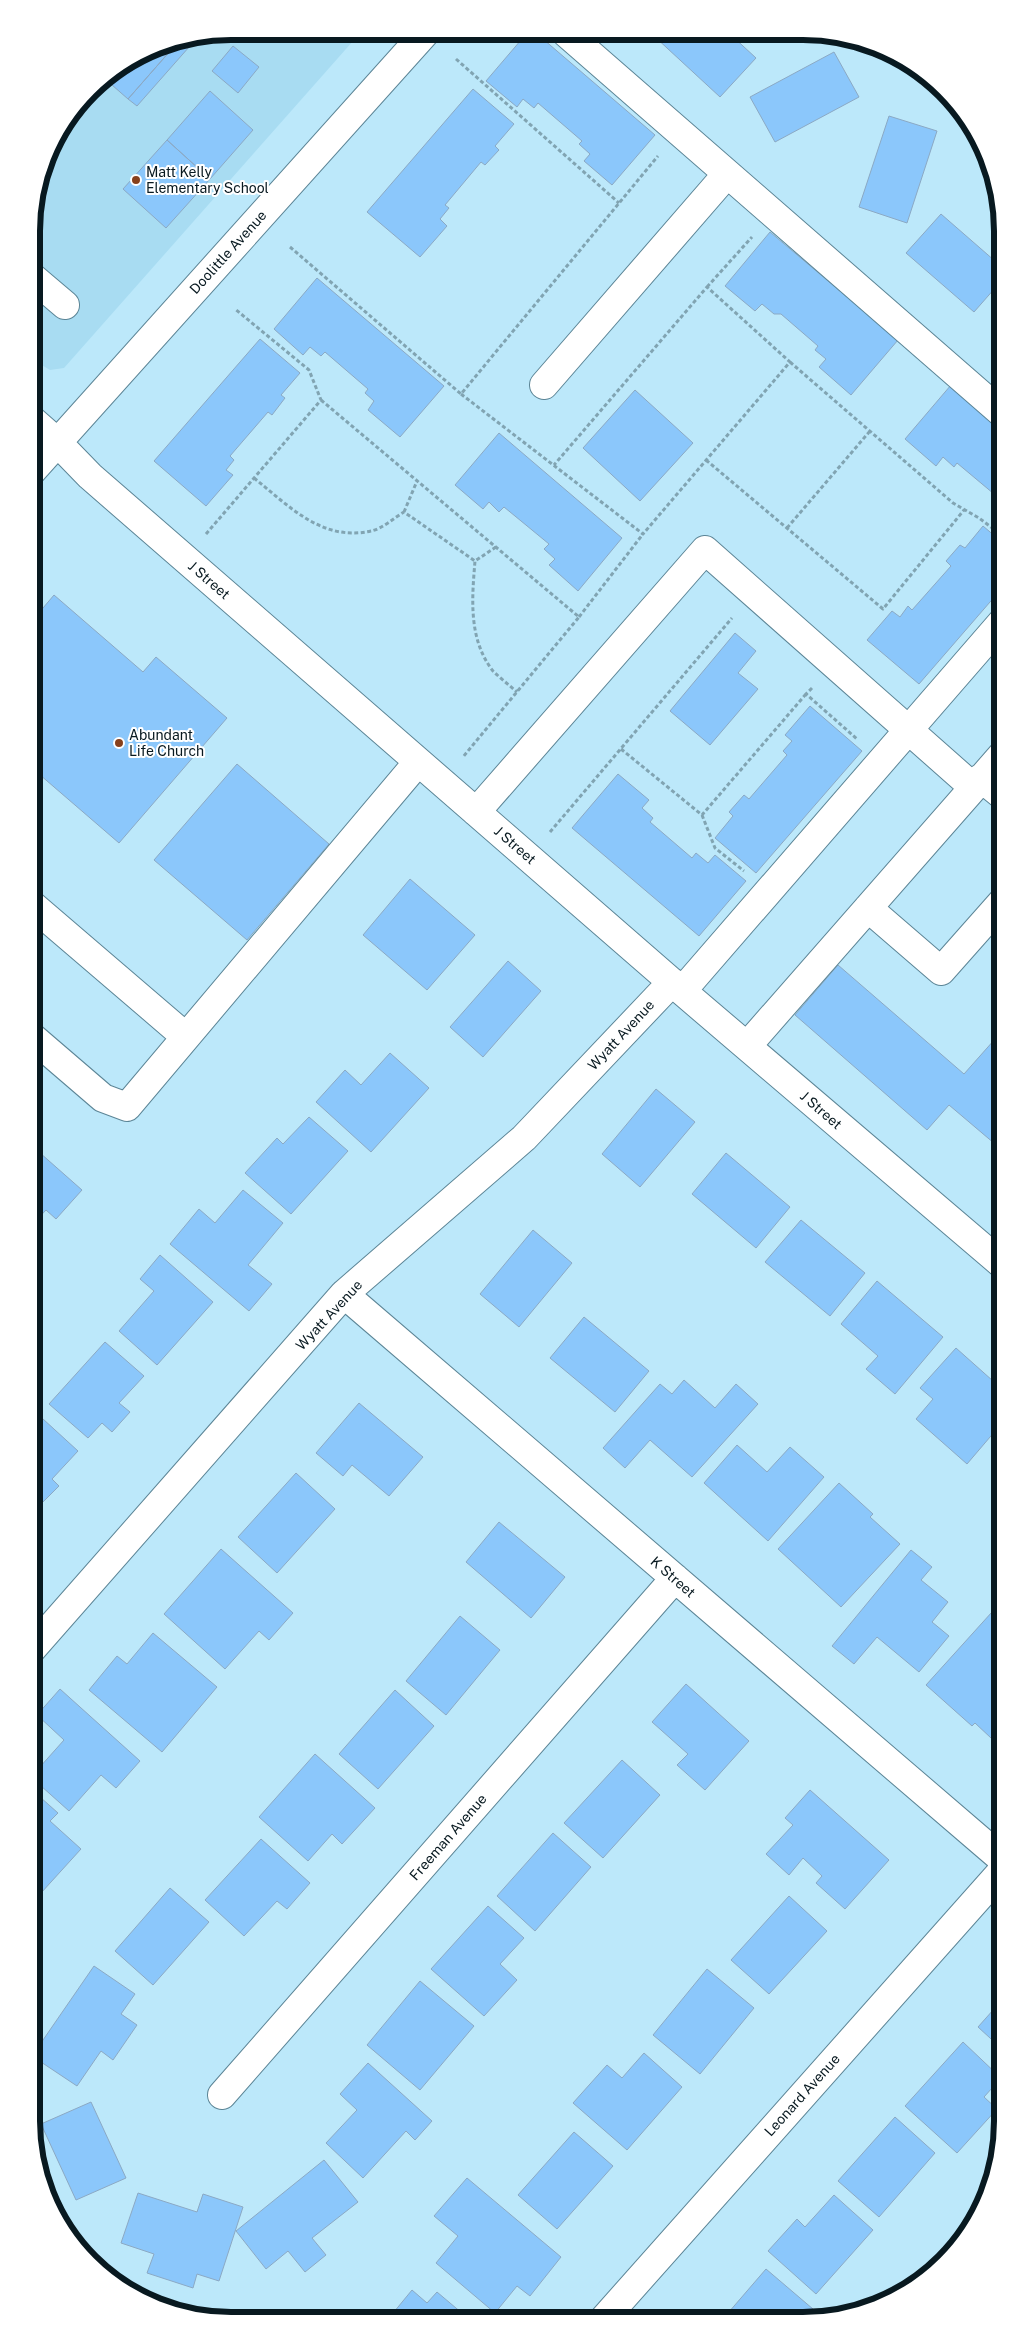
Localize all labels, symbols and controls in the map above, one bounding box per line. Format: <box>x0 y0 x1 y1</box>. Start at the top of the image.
place label: Matt Kelly Elementary School <box>146 164 269 196</box>
marker: Matt Kelly Elementary School <box>130 174 142 186</box>
street label: Doolittle Avenue <box>186 207 270 297</box>
street label: J Street <box>185 558 233 602</box>
place label: Abundant Life Church <box>129 727 204 759</box>
marker: Abundant Life Church <box>113 737 125 749</box>
street label: J Street <box>491 823 539 867</box>
street label: Wyatt Avenue <box>585 997 658 1073</box>
street label: J Street <box>797 1088 845 1132</box>
street label: Wyatt Avenue <box>293 1277 366 1353</box>
street label: K Street <box>647 1553 699 1601</box>
street label: Freeman Avenue <box>406 1791 490 1883</box>
street label: Leonard Avenue <box>761 2051 843 2139</box>

